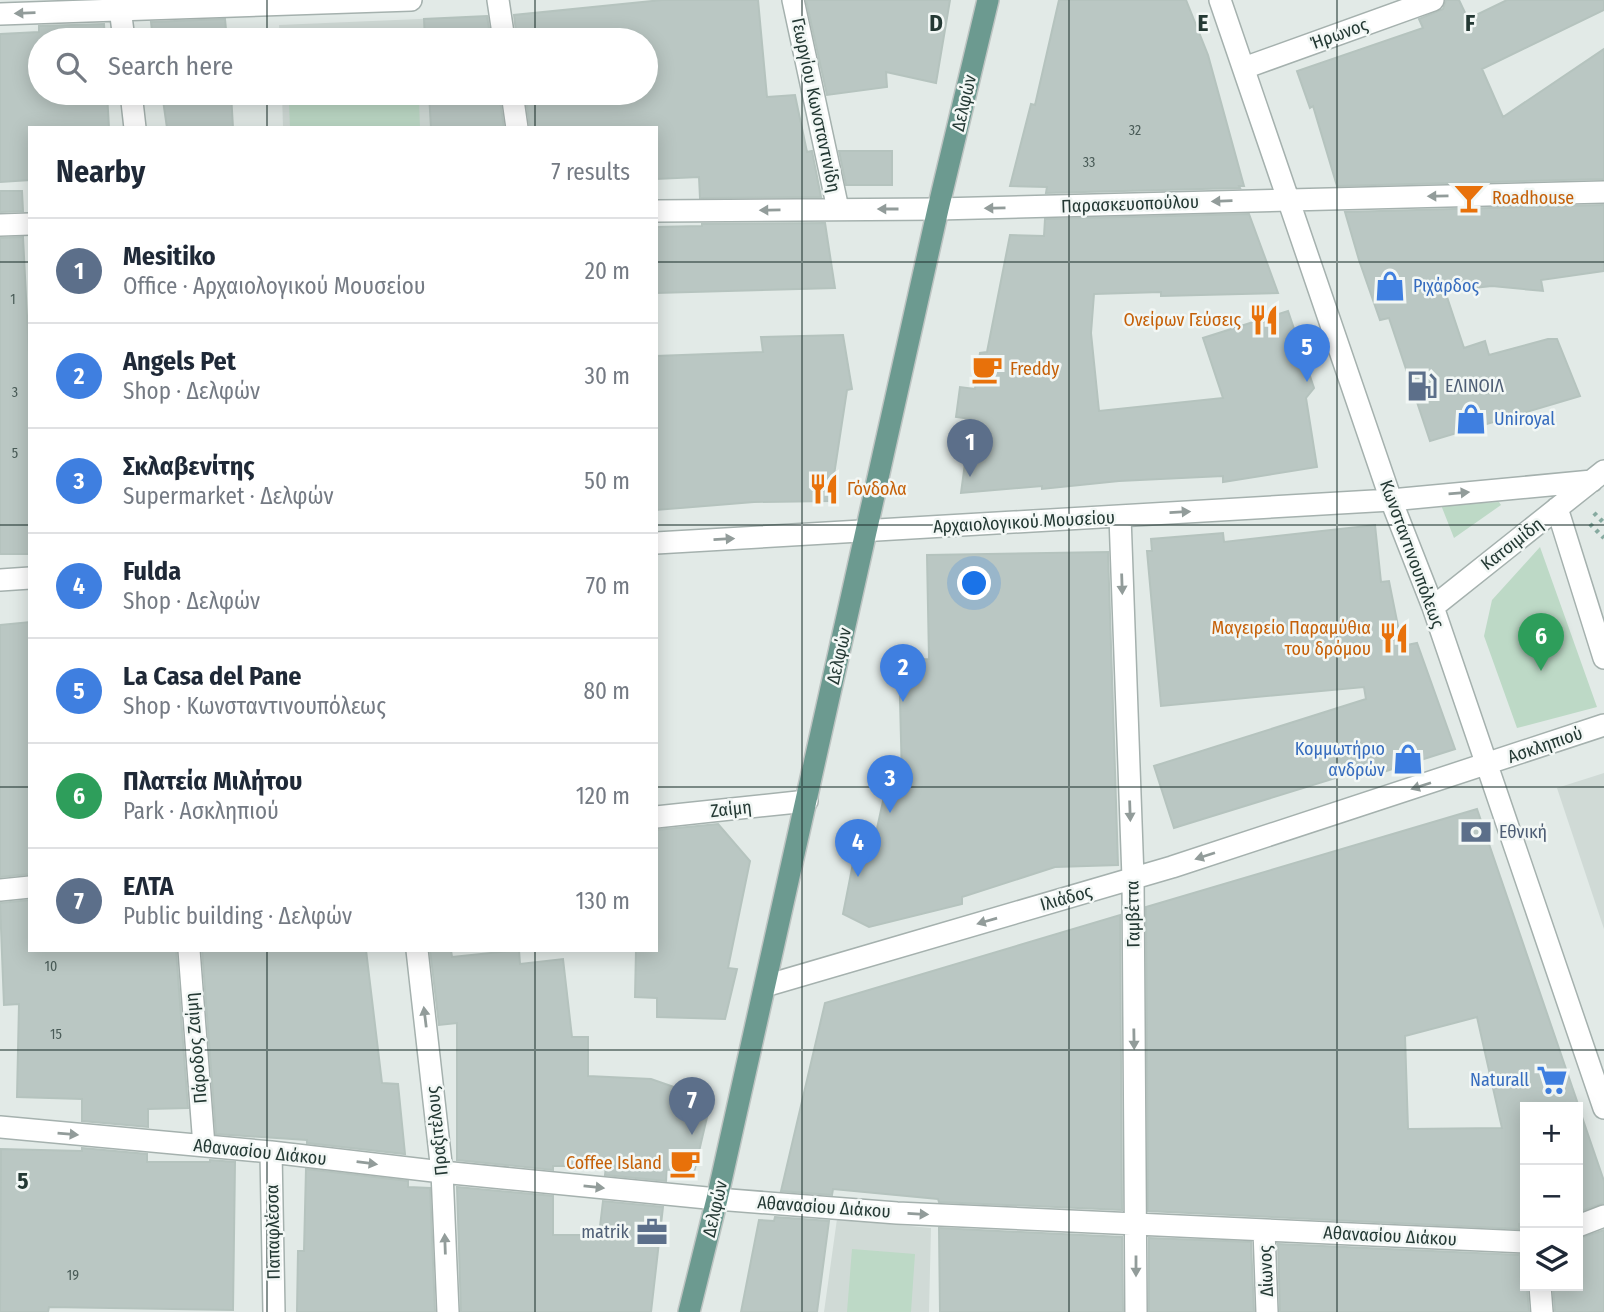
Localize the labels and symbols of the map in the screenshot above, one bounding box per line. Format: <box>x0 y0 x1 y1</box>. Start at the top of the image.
one-way arrow <box>13 8 35 19</box>
text: D <box>929 9 943 37</box>
text: E <box>1198 9 1209 37</box>
text: F <box>1465 9 1475 37</box>
street label: Ήρωνος <box>1307 13 1371 55</box>
street label: Γεωργίου Κωνσταντινίδη <box>787 16 845 194</box>
street label: Δελφών <box>947 72 981 133</box>
house number: 32 <box>1129 122 1141 139</box>
house number: 33 <box>1083 154 1095 171</box>
bar icon: Roadhouse <box>1452 181 1486 215</box>
place label: Roadhouse <box>1492 187 1574 209</box>
one-way arrow <box>1427 190 1449 202</box>
street label: Παρασκευοπούλου <box>1061 191 1199 217</box>
one-way arrow <box>1211 196 1233 207</box>
one-way arrow <box>983 202 1005 213</box>
one-way arrow <box>877 203 899 215</box>
one-way arrow <box>758 204 780 216</box>
shop icon: Ριχάρδος <box>1373 269 1407 303</box>
place label: Ριχάρδος <box>1413 275 1479 297</box>
house number: 1 <box>10 291 16 308</box>
restaurant icon: Ονείρων Γεύσεις <box>1247 303 1281 337</box>
place label: Ονείρων Γεύσεις <box>1123 309 1241 331</box>
pin: 5 <box>1284 324 1330 382</box>
cafe icon: Freddy <box>970 352 1004 386</box>
place label: Freddy <box>1010 358 1059 380</box>
fuel station icon: ΕΛΙΝΟΙΛ <box>1405 369 1439 403</box>
place label: ΕΛΙΝΟΙΛ <box>1445 375 1505 397</box>
house number: 3 <box>12 384 18 401</box>
shop icon: Uniroyal <box>1454 402 1488 436</box>
place label: Uniroyal <box>1494 408 1555 430</box>
pin: 1 <box>947 419 993 477</box>
house number: 5 <box>12 445 18 462</box>
restaurant icon: Γόνδολα <box>807 472 841 506</box>
street label: Κωνσταντινουπόλεως <box>1375 477 1449 631</box>
place label: Γόνδολα <box>847 478 907 500</box>
one-way arrow <box>1448 487 1470 498</box>
street label: Αρχαιολογικού Μουσείου <box>933 506 1115 538</box>
one-way arrow <box>1169 507 1191 518</box>
street label: Κατσιμίδη <box>1477 513 1547 575</box>
one-way arrow <box>714 533 736 544</box>
your location <box>957 566 991 600</box>
one-way arrow <box>1117 573 1128 595</box>
pin: 6 <box>1518 613 1564 671</box>
place label: Μαγειρείο Παραμύθια του δρόμου <box>1212 617 1371 660</box>
restaurant icon: Μαγειρείο Παραμύθια του δρόμου <box>1377 621 1411 655</box>
street label: Δελφών <box>822 625 856 686</box>
pin: 2 <box>880 644 926 702</box>
street label: Ασκληπιού <box>1505 722 1585 768</box>
place label: Κομμωτήριο ανδρών <box>1295 738 1385 781</box>
shop icon: Κομμωτήριο ανδρών <box>1391 742 1425 776</box>
pin: 3 <box>867 755 913 813</box>
one-way arrow <box>1410 781 1431 792</box>
street label: Ζαίμη <box>709 796 753 822</box>
one-way arrow <box>1125 801 1136 823</box>
bank icon: Εθνική <box>1459 815 1493 849</box>
pin: 4 <box>835 819 881 877</box>
place label: Εθνική <box>1499 821 1547 843</box>
one-way arrow <box>1194 852 1215 862</box>
street label: Ιλιάδος <box>1037 880 1095 916</box>
street label: Γαμβέττα <box>1121 880 1145 948</box>
one-way arrow <box>975 916 997 927</box>
house number: 10 <box>45 958 57 975</box>
street label: Πάροδος Ζαίμη <box>180 992 212 1104</box>
one-way arrow <box>419 1006 430 1028</box>
house number: 15 <box>50 1026 62 1043</box>
one-way arrow <box>1129 1028 1140 1050</box>
supermarket icon: Naturall <box>1535 1063 1569 1097</box>
place label: Naturall <box>1470 1069 1529 1091</box>
pin: 7 <box>669 1077 715 1135</box>
street label: Πραξιτέλους <box>421 1085 453 1177</box>
one-way arrow <box>57 1128 79 1139</box>
street label: Αθανασίου Διάκου <box>192 1134 328 1170</box>
cafe icon: Coffee Island <box>668 1146 702 1180</box>
place label: Coffee Island <box>566 1152 662 1174</box>
one-way arrow <box>357 1158 379 1169</box>
text: 5 <box>17 1167 29 1195</box>
street label: Δελφών <box>698 1178 732 1239</box>
one-way arrow <box>583 1182 605 1193</box>
street label: Παπαφλέσσα <box>261 1184 285 1280</box>
street label: Αθανασίου Διάκου <box>757 1191 891 1223</box>
one-way arrow <box>907 1208 929 1219</box>
office icon: matrik <box>635 1215 669 1249</box>
place label: matrik <box>581 1221 630 1243</box>
street label: Αθανασίου Διάκου <box>1323 1222 1457 1250</box>
one-way arrow <box>440 1233 451 1255</box>
street label: Δίωνος <box>1254 1244 1278 1297</box>
one-way arrow <box>1130 1256 1142 1278</box>
house number: 19 <box>67 1267 79 1284</box>

